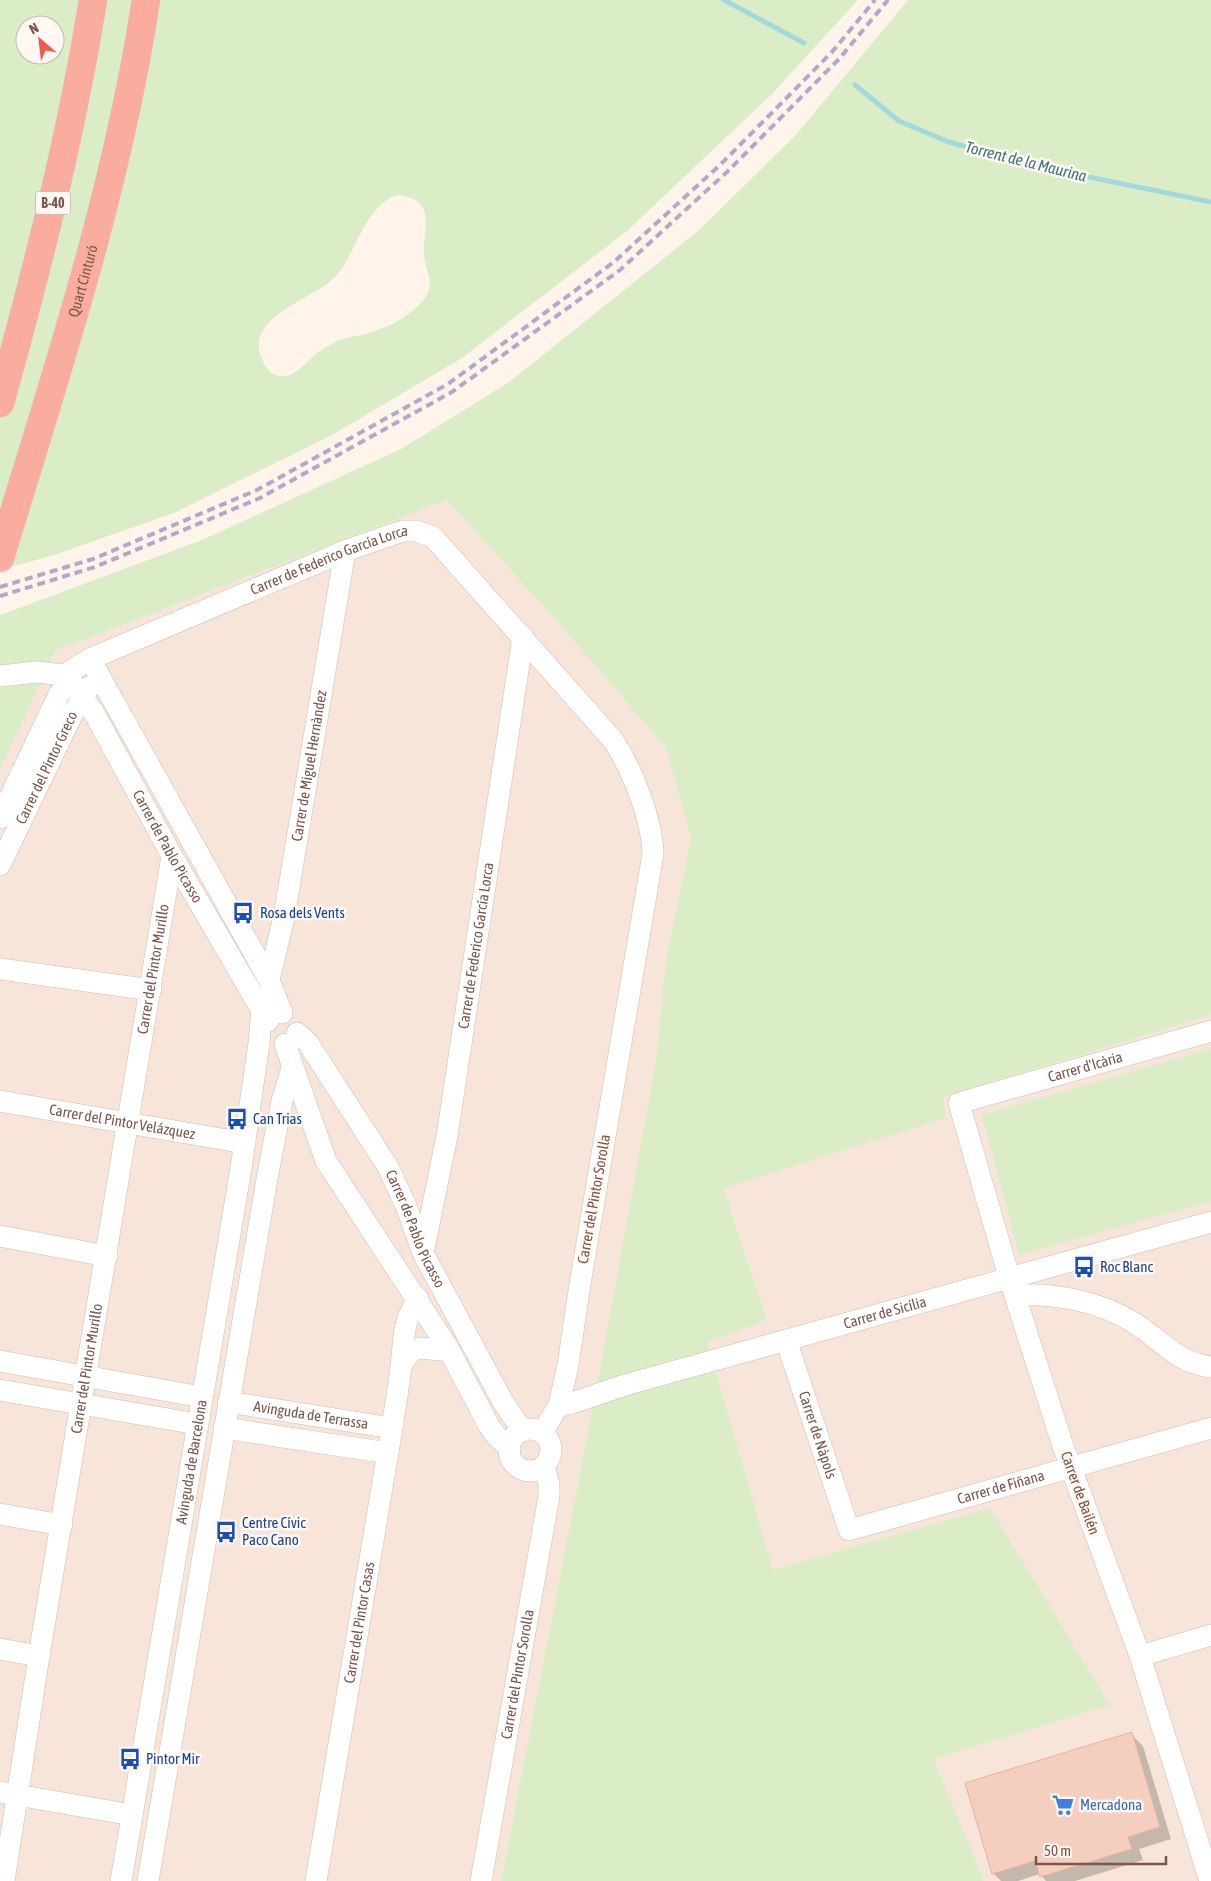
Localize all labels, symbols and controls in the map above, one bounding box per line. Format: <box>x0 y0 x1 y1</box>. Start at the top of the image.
north arrow <box>15 15 65 65</box>
text: N <box>26 20 41 38</box>
water label: Torrent de la Maurina <box>963 137 1089 185</box>
road number: B-40 <box>36 192 70 214</box>
street label: Quart Cinturó <box>64 243 101 319</box>
street label: Carrer de Federico García Lorca <box>248 522 408 598</box>
street label: Carrer de Miguel Hernàndez <box>288 688 330 843</box>
street label: Carrer del Pintor Greco <box>12 708 81 827</box>
street label: Carrer de Pablo Picasso <box>130 787 206 906</box>
street label: Carrer de Federico García Lorca <box>454 861 497 1030</box>
bus stop icon: Rosa dels Vents <box>230 900 256 926</box>
street label: Carrer del Pintor Murillo <box>134 903 172 1035</box>
place label: Rosa dels Vents <box>260 904 345 921</box>
street label: Carrer d'Icària <box>1046 1048 1124 1085</box>
street label: Carrer del Pintor Velázquez <box>48 1101 197 1142</box>
bus stop icon: Can Trias <box>224 1106 250 1132</box>
place label: Can Trias <box>253 1110 302 1127</box>
street label: Carrer del Pintor Sorolla <box>574 1133 613 1265</box>
street label: Carrer de Pablo Picasso <box>382 1167 449 1290</box>
bus stop icon: Roc Blanc <box>1071 1254 1097 1280</box>
place label: Roc Blanc <box>1100 1258 1153 1275</box>
street label: Carrer de Sicília <box>842 1293 928 1332</box>
street label: Carrer del Pintor Murillo <box>67 1302 105 1435</box>
street label: Carrer de Nàpols <box>796 1389 840 1481</box>
street label: Avinguda de Terrassa <box>253 1397 370 1432</box>
street label: Avinguda de Barcelona <box>172 1398 210 1525</box>
street label: Carrer de Bailén <box>1058 1449 1103 1537</box>
street label: Carrer de Fiñana <box>955 1466 1046 1507</box>
place label: Centre Cívic Paco Cano <box>242 1514 306 1548</box>
bus stop icon: Centre Cívic Paco Cano <box>213 1519 239 1545</box>
street label: Carrer del Pintor Casas <box>340 1561 377 1684</box>
street label: Carrer del Pintor Sorolla <box>497 1608 537 1740</box>
bus stop icon: Pintor Mir <box>117 1746 143 1772</box>
place label: Pintor Mir <box>146 1750 200 1767</box>
supermarket icon: Mercadona <box>1050 1792 1076 1818</box>
place label: Mercadona <box>1080 1796 1142 1813</box>
scale bar <box>1036 1834 1166 1866</box>
text: 50 m <box>1044 1842 1071 1859</box>

